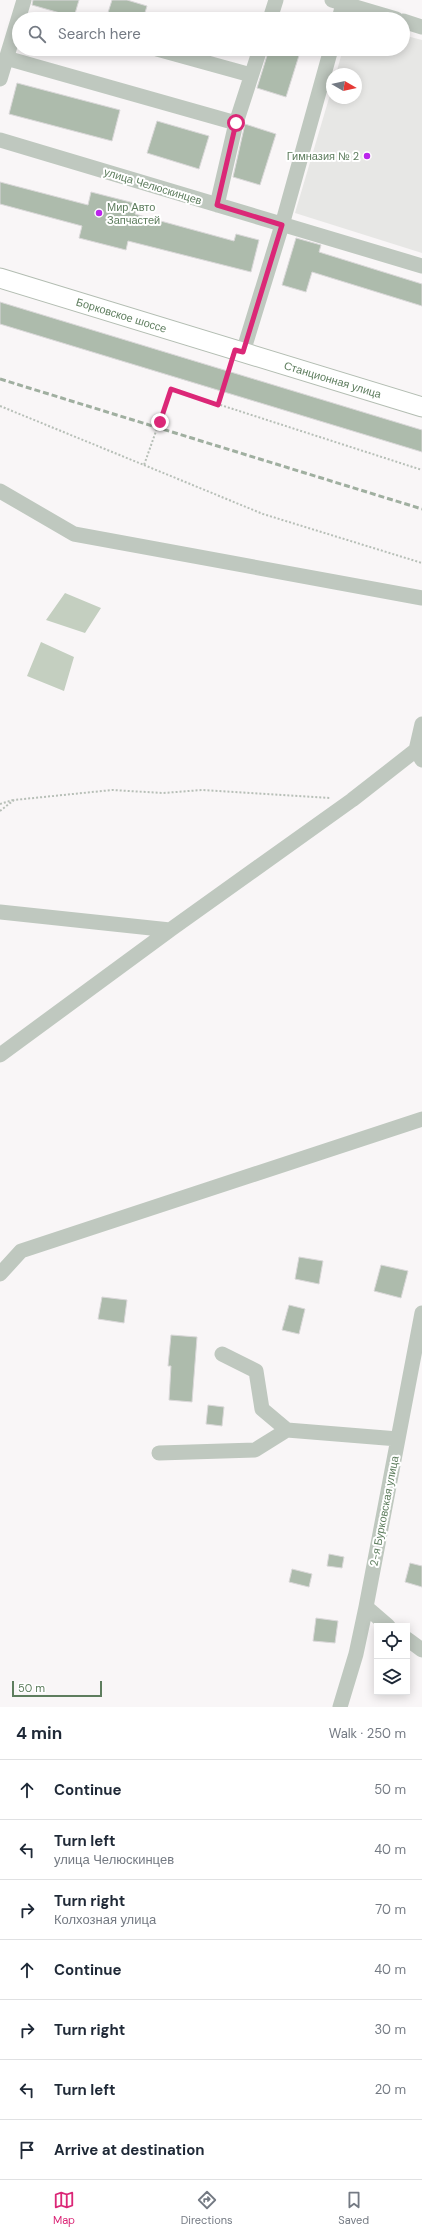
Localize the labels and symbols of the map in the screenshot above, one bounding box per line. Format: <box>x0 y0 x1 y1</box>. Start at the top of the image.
north arrow <box>326 68 362 104</box>
route start <box>227 114 245 132</box>
place label: Гимназия № 2 <box>287 149 359 163</box>
marker: Гимназия № 2 <box>362 151 372 161</box>
street label: улица Челюскинцев <box>102 164 204 208</box>
place label: Мир Авто Запчастей <box>107 200 160 227</box>
marker: Мир Авто Запчастей <box>94 208 104 218</box>
street label: Борковское шоссе <box>74 295 168 336</box>
street label: Станционная улица <box>282 358 384 401</box>
route end <box>151 413 169 431</box>
street label: 2-я Бурковская улица <box>366 1454 402 1567</box>
scale bar <box>12 1679 102 1698</box>

